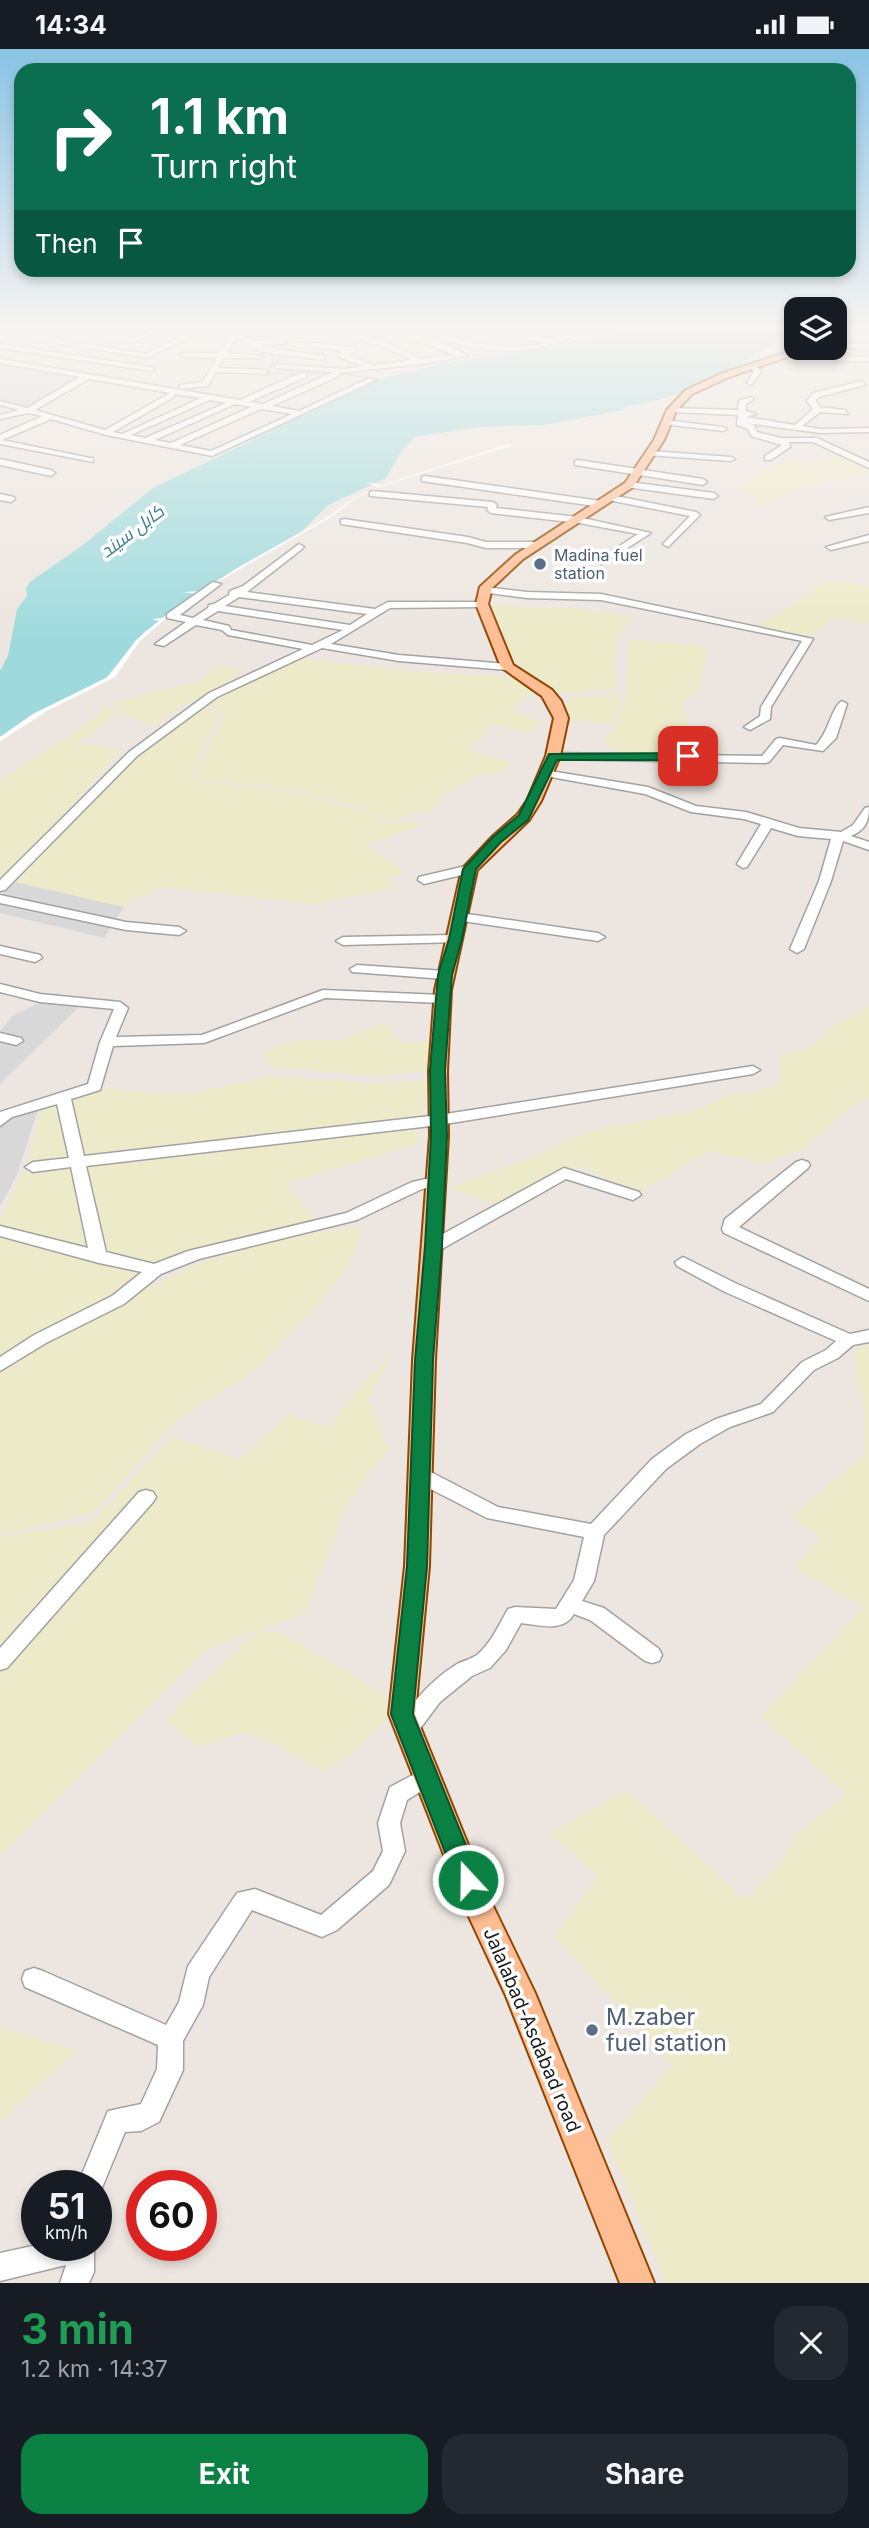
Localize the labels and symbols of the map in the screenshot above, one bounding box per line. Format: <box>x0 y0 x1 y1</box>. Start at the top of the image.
water label: کابل سيند <box>96 500 169 562</box>
place label: Madina fuel station <box>554 545 643 583</box>
marker: Madina fuel station <box>532 556 548 572</box>
pin <box>658 726 718 786</box>
position arrow <box>431 1843 505 1917</box>
street label: Jalalabad-Asdabad road <box>478 1924 586 2136</box>
place label: M.zaber fuel station <box>606 2003 727 2057</box>
marker: M.zaber fuel station <box>584 2022 600 2038</box>
speed limit sign: 60 <box>126 2170 217 2261</box>

